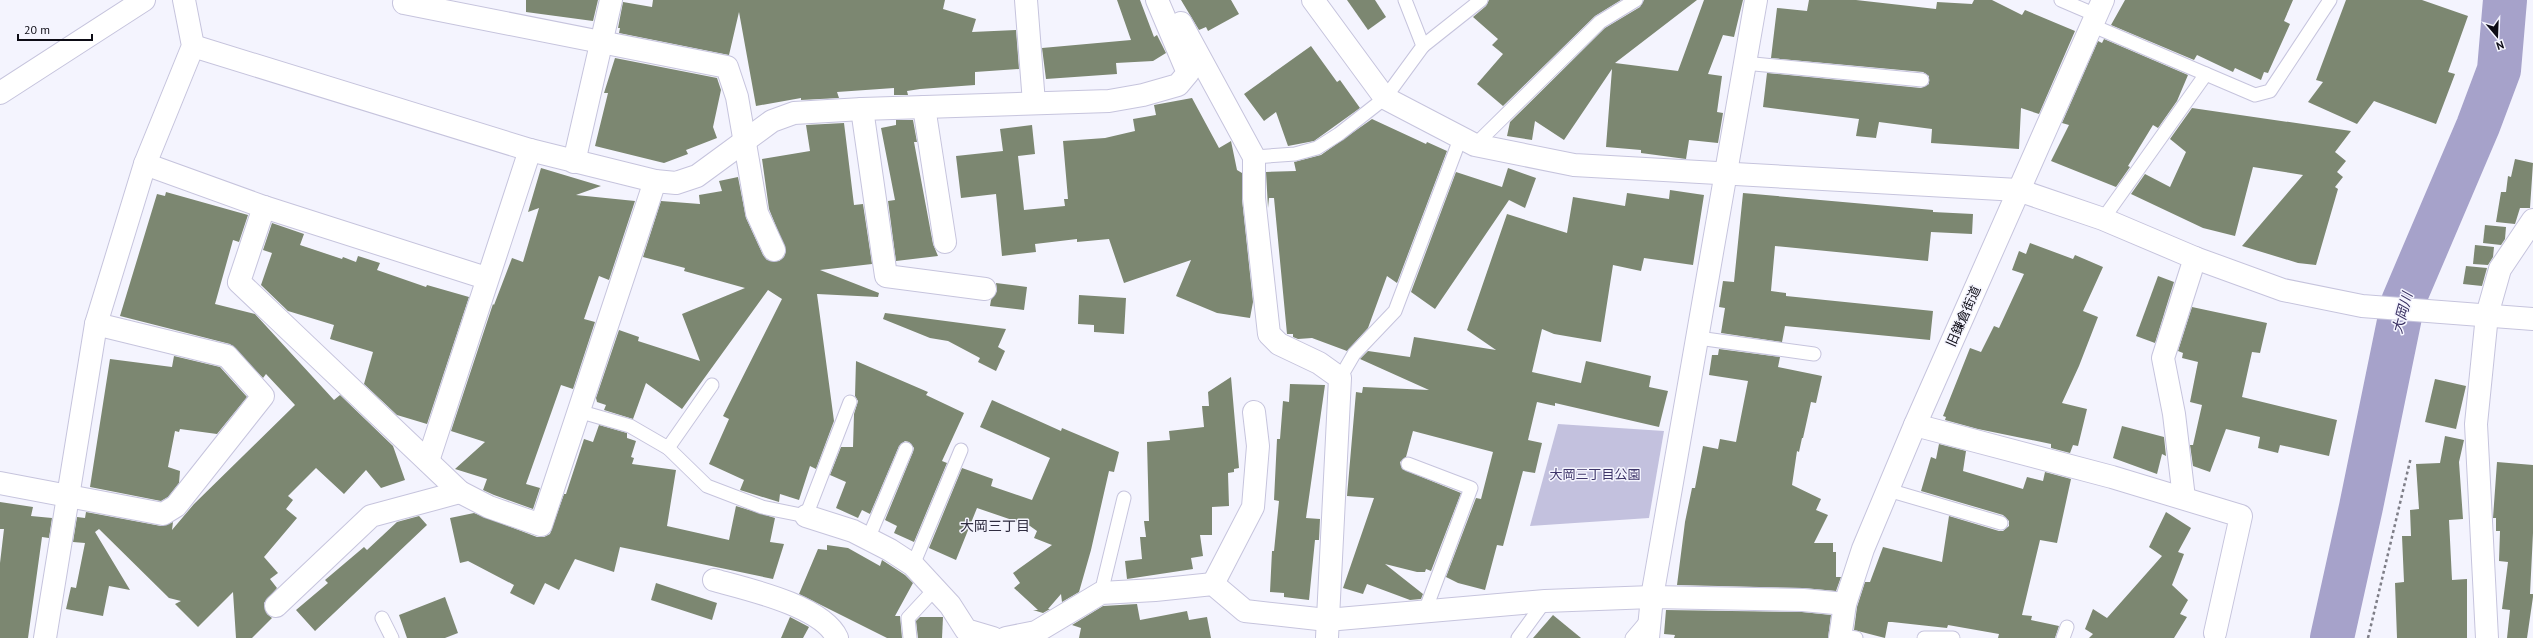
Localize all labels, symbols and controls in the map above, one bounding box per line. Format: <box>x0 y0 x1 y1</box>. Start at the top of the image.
scale bar <box>18 16 92 42</box>
north arrow <box>2477 16 2517 56</box>
text: 20 m <box>24 22 50 37</box>
text: N <box>2495 38 2506 53</box>
street label: 旧鎌倉街道 <box>1942 283 1984 349</box>
water label: 大岡川 <box>2388 288 2417 336</box>
park label: 大岡三丁目公園 <box>1549 466 1641 483</box>
district label: 大岡三丁目 <box>960 517 1030 535</box>

